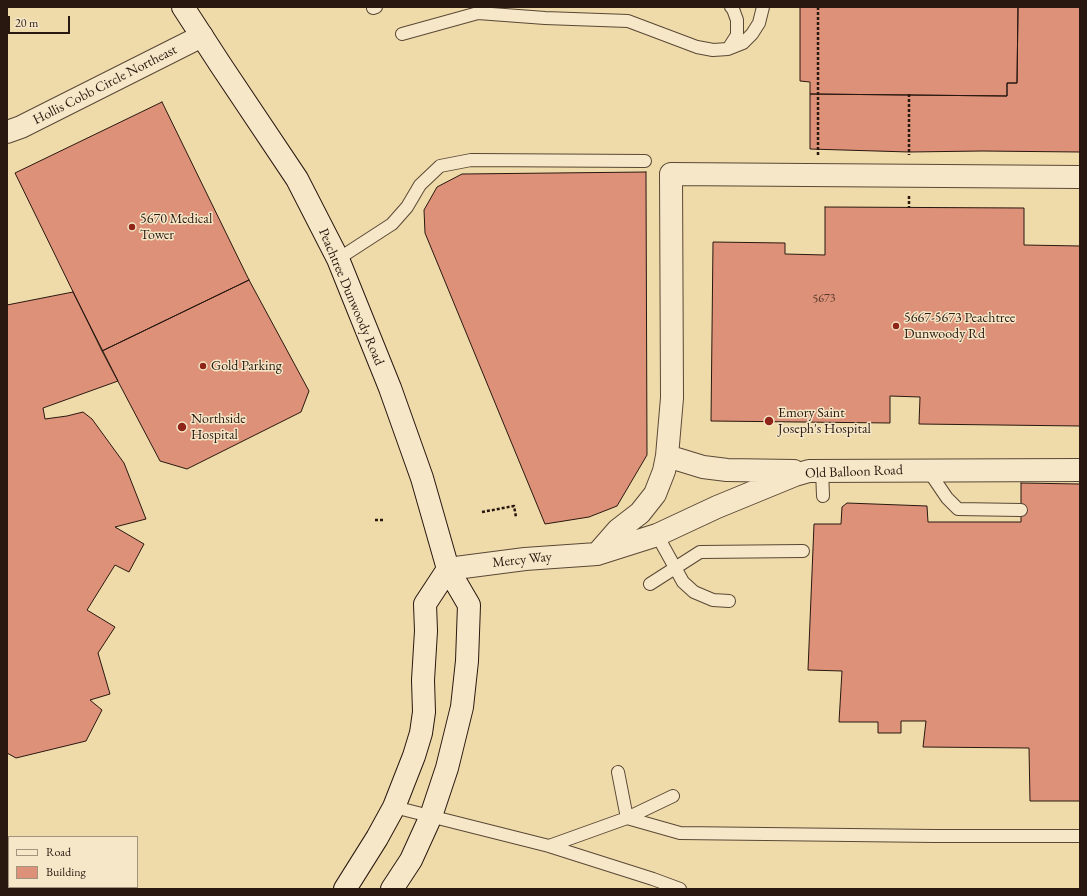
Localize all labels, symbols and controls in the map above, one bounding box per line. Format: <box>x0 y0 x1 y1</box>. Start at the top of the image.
scale bar <box>10 8 72 34</box>
text: 20 m <box>15 15 38 31</box>
street label: Hollis Cobb Circle Northeast <box>30 41 180 129</box>
place label: 5670 Medical Tower <box>140 211 212 244</box>
marker: 5670 Medical Tower <box>127 222 137 232</box>
street label: Peachtree Dunwoody Road <box>315 226 387 368</box>
house number: 5673 <box>812 292 836 306</box>
place label: 5667-5673 Peachtree Dunwoody Rd <box>904 310 1015 342</box>
marker: 5667-5673 Peachtree Dunwoody Rd <box>891 321 901 331</box>
place label: Gold Parking <box>211 358 282 374</box>
marker: Gold Parking <box>198 361 208 371</box>
place label: Emory Saint Joseph's Hospital <box>778 405 871 438</box>
place label: Northside Hospital <box>191 411 246 444</box>
marker: Emory Saint Joseph's Hospital <box>763 415 775 427</box>
marker: Northside Hospital <box>176 421 188 433</box>
street label: Old Balloon Road <box>805 462 903 482</box>
street label: Mercy Way <box>491 549 553 571</box>
legend <box>8 836 138 888</box>
text: Road <box>46 844 71 860</box>
text: Building <box>46 864 86 880</box>

